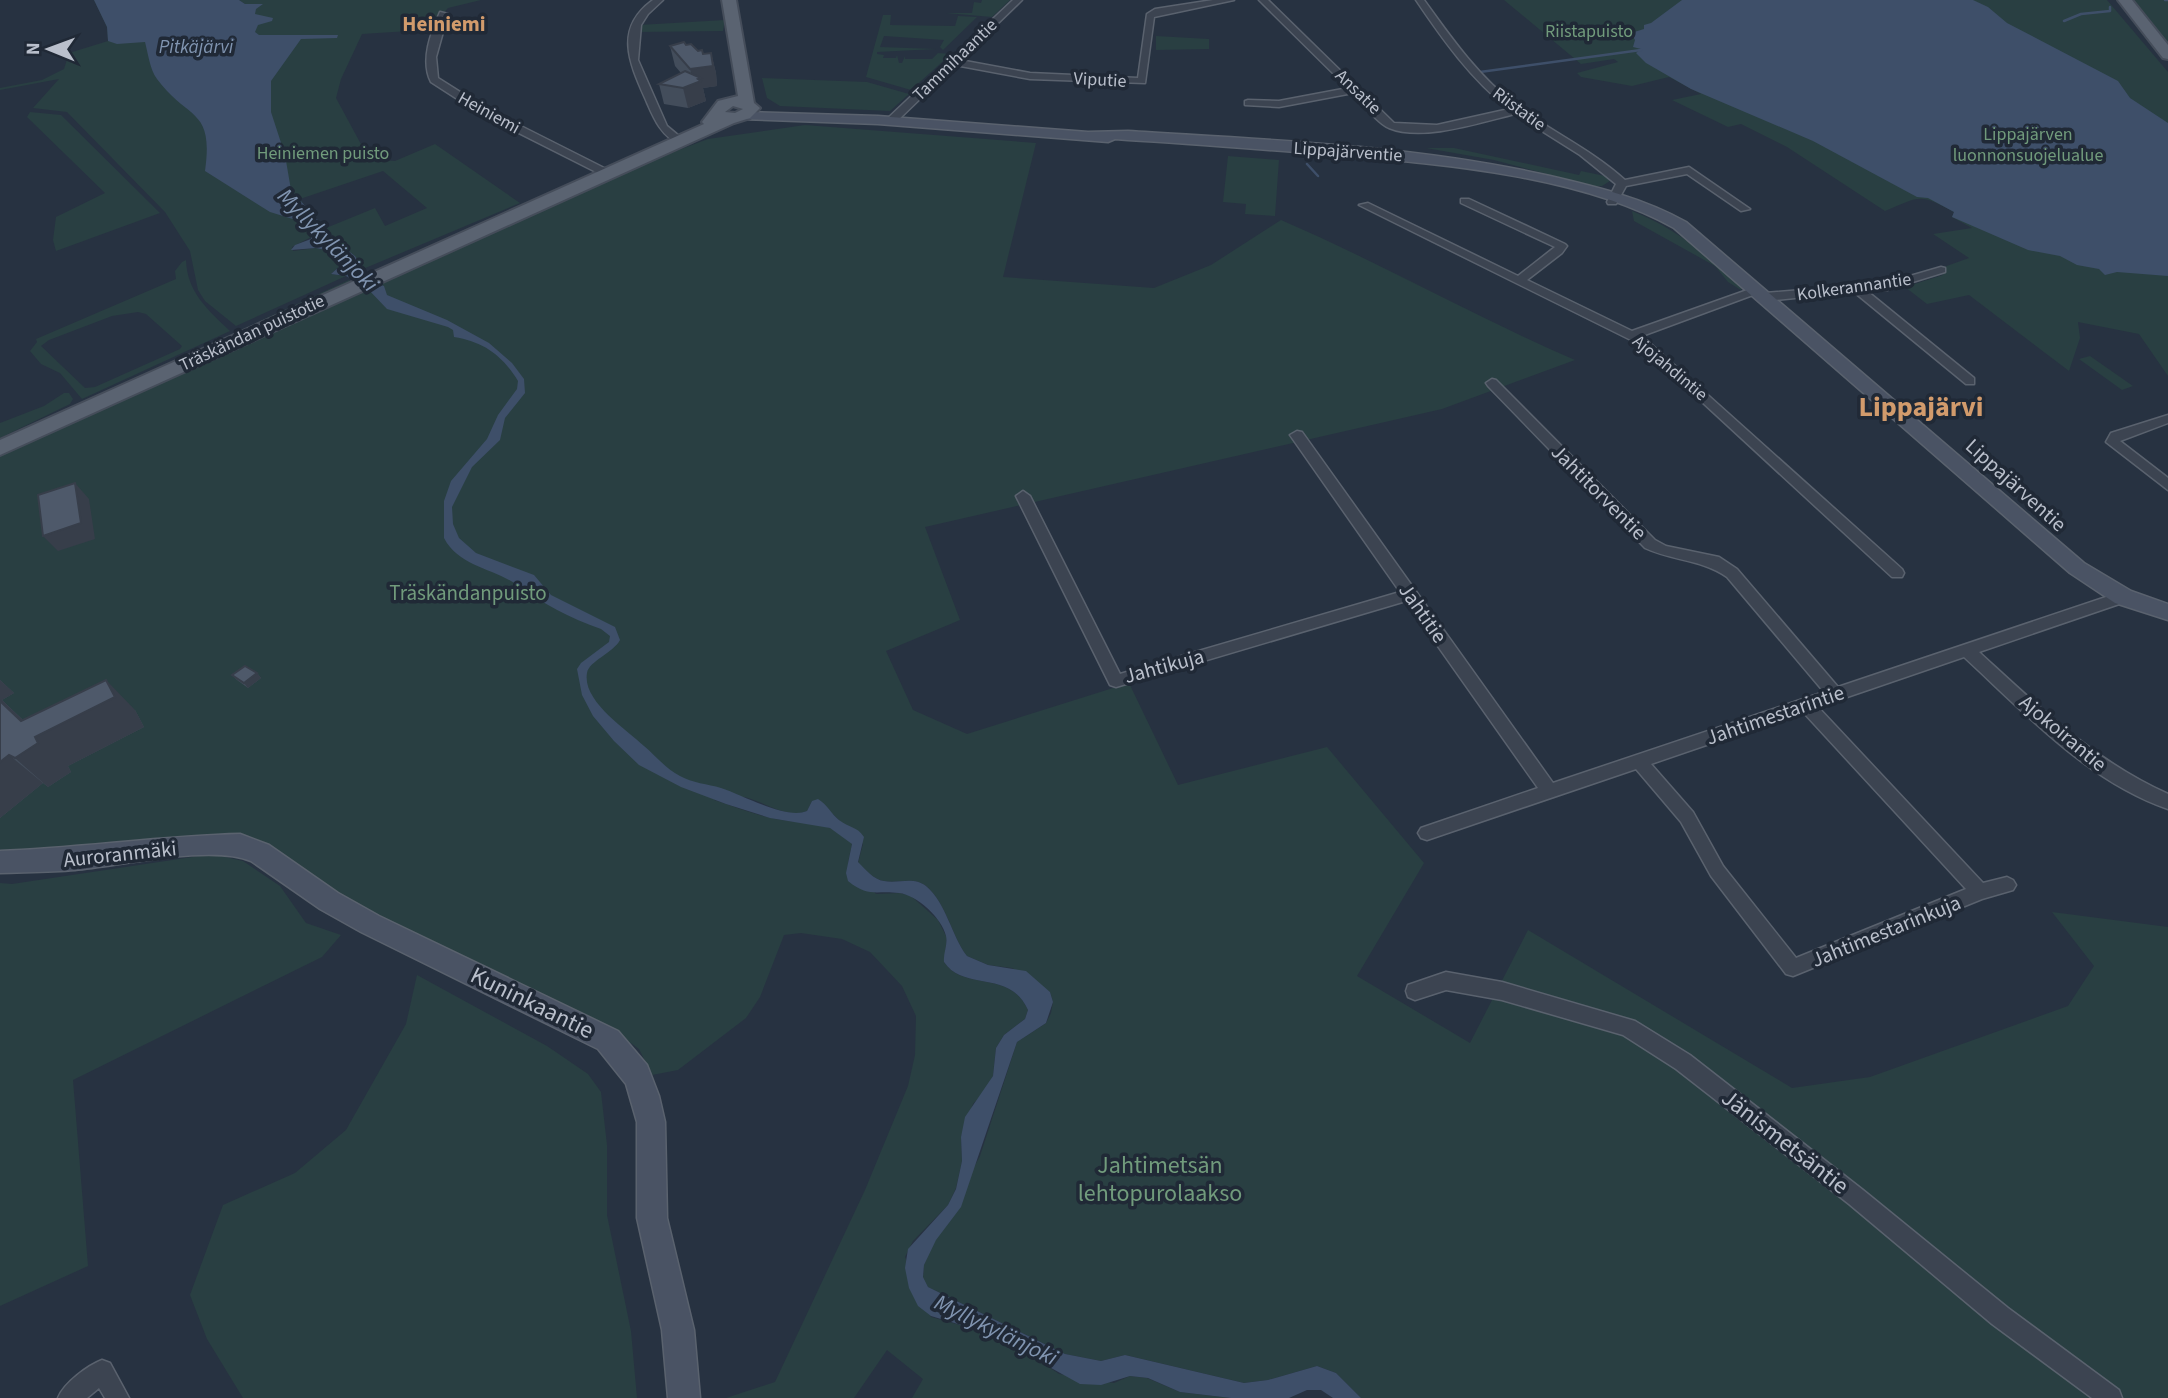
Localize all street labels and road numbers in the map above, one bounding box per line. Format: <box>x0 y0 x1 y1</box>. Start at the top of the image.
street label: Tammihaantie <box>907 13 1003 107</box>
street label: Ansatie <box>1329 64 1387 120</box>
street label: Viputie <box>1073 66 1127 94</box>
street label: Riistatie <box>1487 81 1551 137</box>
street label: Heiniemi <box>453 86 525 140</box>
street label: Lippajärventie <box>1293 136 1403 168</box>
street label: Kolkerannantie <box>1795 267 1913 307</box>
street label: Träskändan puistotie <box>175 288 329 378</box>
street label: Ajojahdintie <box>1627 329 1713 407</box>
street label: Lippajärventie <box>1959 431 2073 539</box>
street label: Jahtitorventie <box>1544 437 1654 547</box>
street label: Jahtitie <box>1391 577 1455 649</box>
street label: Jahtikuja <box>1121 641 1207 691</box>
street label: Jahtimestarintie <box>1702 677 1848 753</box>
street label: Ajokoirantie <box>2013 687 2113 779</box>
street label: Auroranmäki <box>62 833 178 875</box>
street label: Jahtimestarinkuja <box>1807 887 1965 975</box>
street label: Kuninkaantie <box>464 958 600 1048</box>
street label: Jänismetsäntie <box>1714 1081 1856 1203</box>

